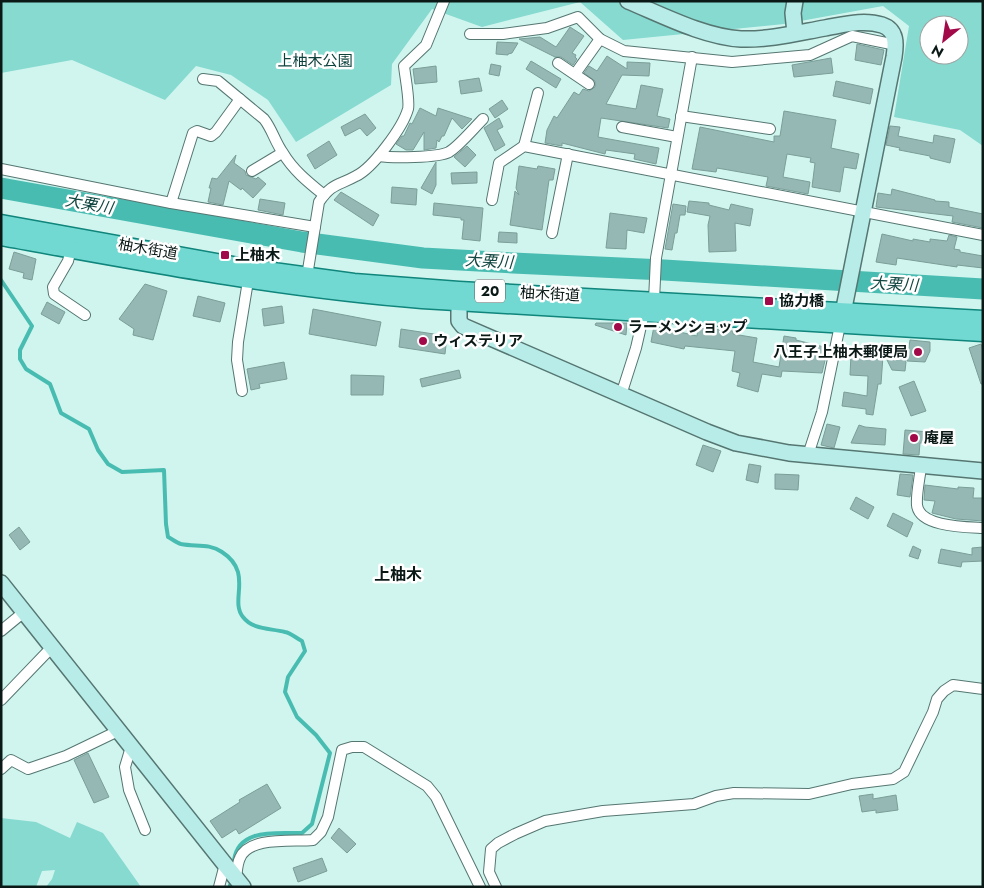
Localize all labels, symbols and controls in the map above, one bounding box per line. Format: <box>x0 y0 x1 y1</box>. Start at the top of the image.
north arrow <box>919 15 969 65</box>
text: N <box>928 40 947 63</box>
park label: 上柚木公園 <box>277 50 353 72</box>
water label: 大栗川 <box>63 189 117 220</box>
street label: 柚木街道 <box>117 233 179 265</box>
place label: 上柚木 <box>235 244 280 266</box>
water label: 大栗川 <box>464 248 516 274</box>
marker: 上柚木 <box>219 249 231 261</box>
water label: 大栗川 <box>869 271 921 297</box>
road number: 20 <box>475 280 505 302</box>
street label: 柚木街道 <box>519 281 581 307</box>
place label: 協力橋 <box>779 290 825 312</box>
marker: 協力橋 <box>763 295 775 307</box>
place label: ラーメンショップ <box>628 316 747 338</box>
marker: ラーメンショップ <box>612 321 624 333</box>
place label: ウィステリア <box>433 330 523 352</box>
marker: ウィステリア <box>417 335 429 347</box>
place label: 八王子上柚木郵便局 <box>773 341 908 363</box>
marker: 八王子上柚木郵便局 <box>912 346 924 358</box>
place label: 庵屋 <box>924 427 954 449</box>
marker: 庵屋 <box>908 432 920 444</box>
district label: 上柚木 <box>374 563 422 586</box>

